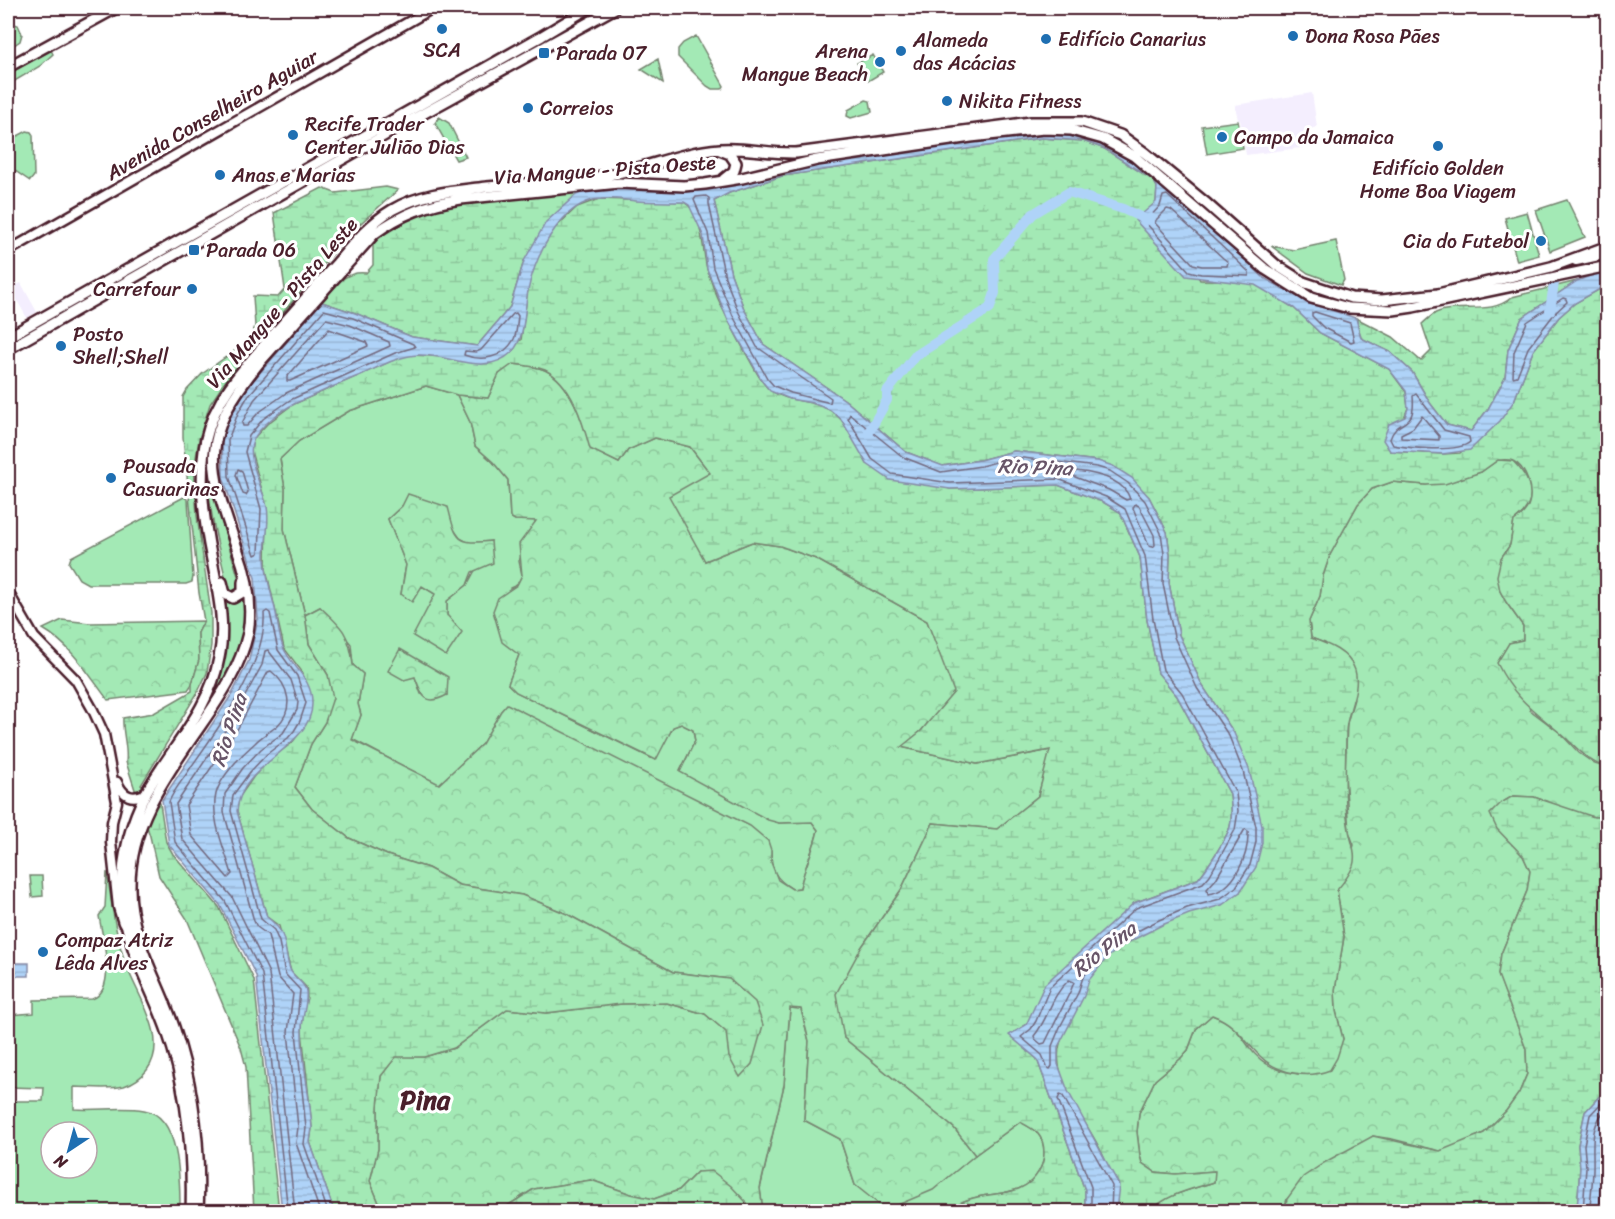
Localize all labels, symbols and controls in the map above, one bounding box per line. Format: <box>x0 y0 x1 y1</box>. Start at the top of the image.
place label: Dona Rosa Pães <box>1305 19 1440 54</box>
marker: SCA <box>435 22 449 36</box>
place label: Edifício Canarius <box>1058 22 1207 57</box>
place label: Alameda das Acácias <box>912 23 1017 81</box>
marker: Dona Rosa Pães <box>1286 29 1300 43</box>
marker: Edifício Canarius <box>1039 32 1053 46</box>
place label: SCA <box>423 33 461 68</box>
place label: Arena Mangue Beach <box>742 34 869 92</box>
place label: Parada 07 <box>556 36 648 71</box>
street label: Avenida Conselheiro Aguiar <box>98 39 326 191</box>
marker: Alameda das Acácias <box>894 44 908 58</box>
marker: Parada 07 <box>537 46 551 60</box>
marker: Arena Mangue Beach <box>873 55 887 69</box>
place label: Nikita Fitness <box>959 84 1082 119</box>
place label: Correios <box>540 91 614 126</box>
marker: Nikita Fitness <box>940 94 954 108</box>
marker: Correios <box>521 101 535 115</box>
place label: Recife Trader Center Julião Dias <box>305 107 465 165</box>
place label: Campo da Jamaica <box>1234 120 1394 155</box>
marker: Recife Trader Center Julião Dias <box>286 128 300 142</box>
marker: Campo da Jamaica <box>1215 130 1229 144</box>
marker: Edifício Golden Home Boa Viagem <box>1431 139 1445 153</box>
street label: Via Mangue - Pista Oeste <box>493 145 717 195</box>
place label: Edifício Golden Home Boa Viagem <box>1360 151 1516 209</box>
place label: Anas e Marias <box>231 158 356 193</box>
marker: Anas e Marias <box>213 168 227 182</box>
street label: Via Mangue - Pista Leste <box>197 209 367 397</box>
place label: Cia do Futebol <box>1403 224 1530 259</box>
place label: Parada 06 <box>206 233 296 268</box>
marker: Cia do Futebol <box>1534 234 1548 248</box>
marker: Parada 06 <box>187 243 201 257</box>
place label: Carrefour <box>93 272 182 307</box>
marker: Carrefour <box>185 282 199 296</box>
place label: Posto Shell;Shell <box>73 317 169 375</box>
marker: Posto Shell;Shell <box>54 339 68 353</box>
water label: Rio Pina <box>997 447 1074 487</box>
place label: Pousada Casuarinas <box>123 449 220 507</box>
marker: Pousada Casuarinas <box>104 471 118 485</box>
water label: Rio Pina <box>199 687 259 771</box>
water label: Rio Pina <box>1063 910 1146 987</box>
place label: Compaz Atriz Lêda Alves <box>55 923 174 981</box>
marker: Compaz Atriz Lêda Alves <box>36 945 50 959</box>
district label: Pina <box>400 1077 451 1123</box>
north arrow <box>39 1120 99 1180</box>
text: N <box>47 1146 74 1177</box>

